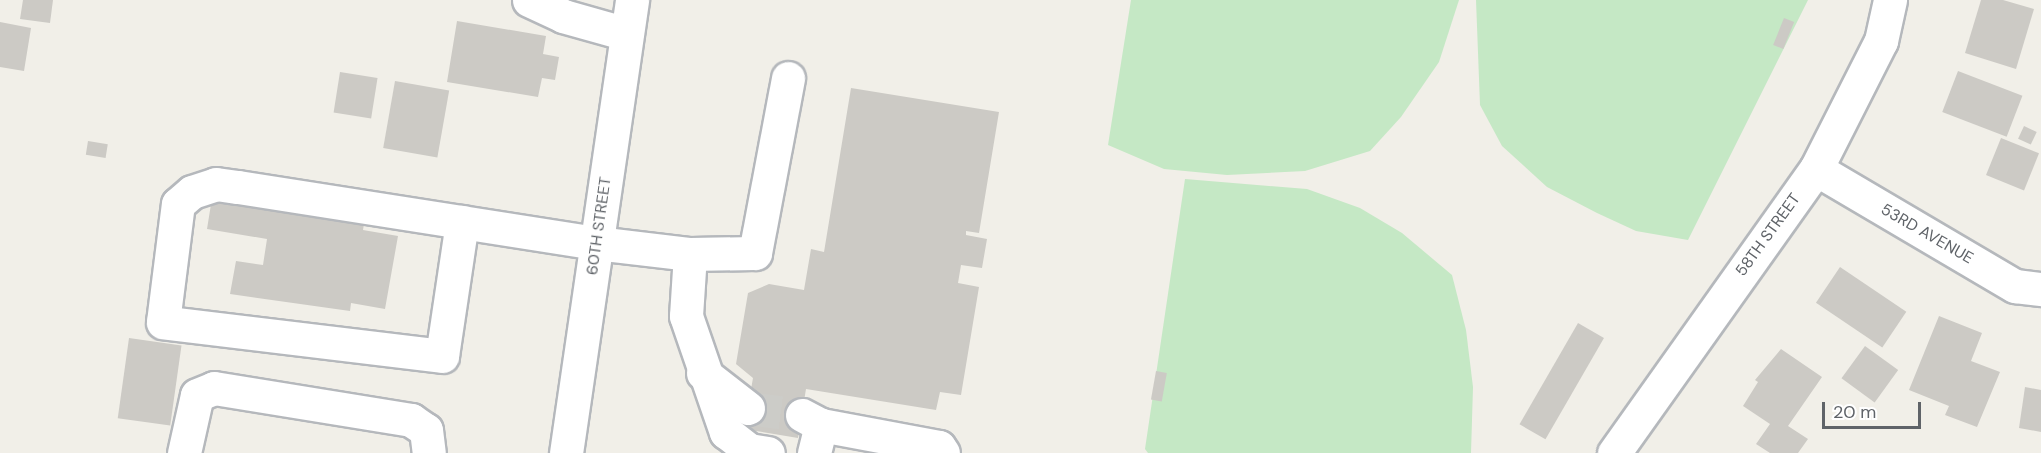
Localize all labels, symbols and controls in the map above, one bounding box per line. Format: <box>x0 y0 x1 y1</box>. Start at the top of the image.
street label: 60TH STREET <box>583 176 615 276</box>
street label: 58TH STREET <box>1732 190 1804 280</box>
street label: 53RD AVENUE <box>1877 200 1977 268</box>
scale bar <box>1825 390 1924 428</box>
text: 20 m <box>1833 400 1876 424</box>

